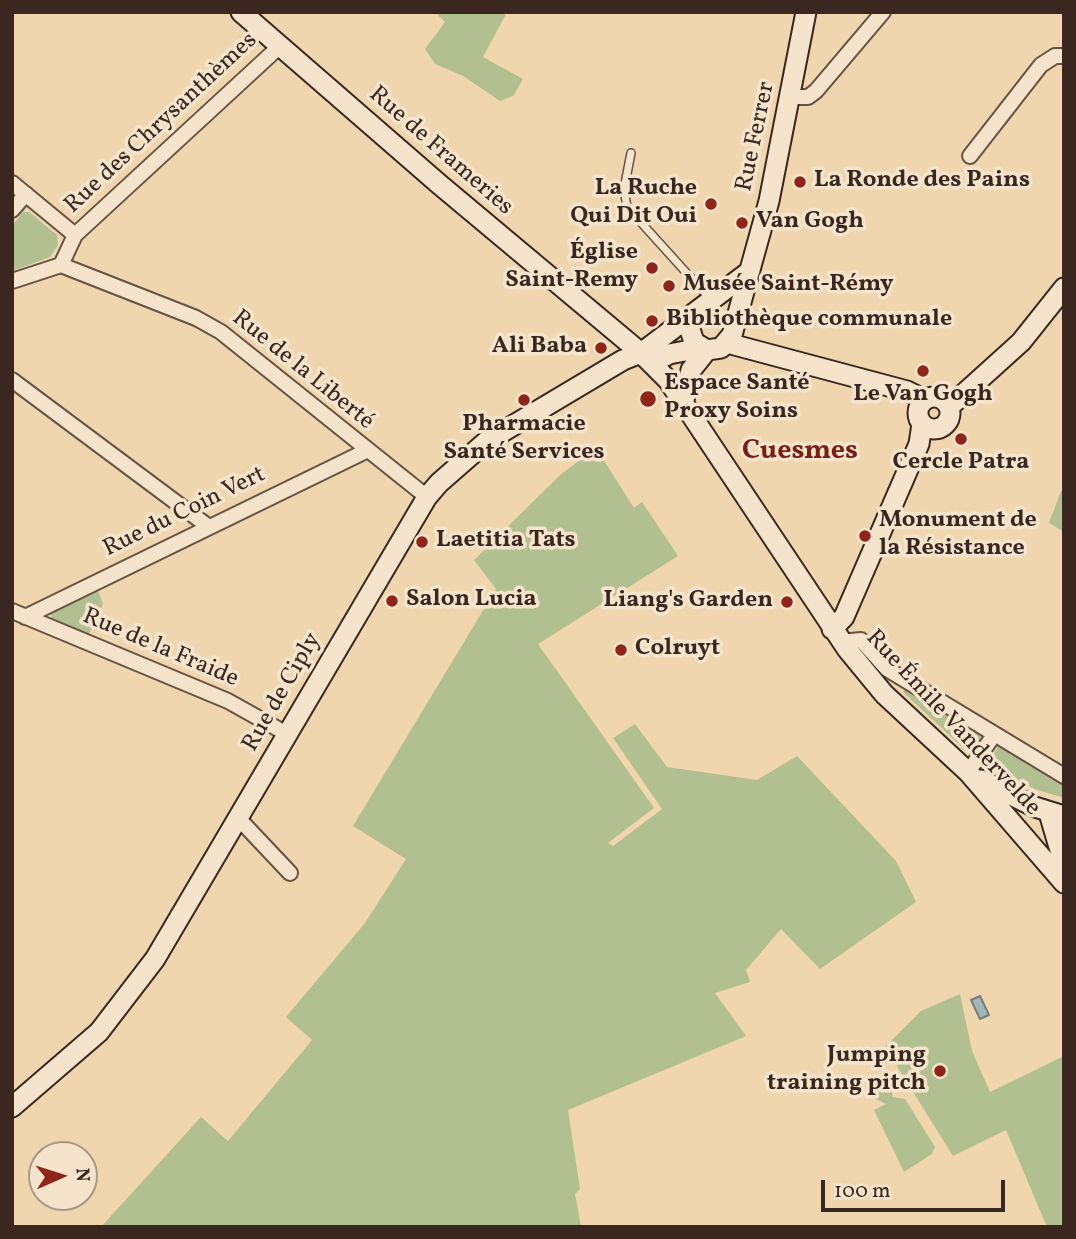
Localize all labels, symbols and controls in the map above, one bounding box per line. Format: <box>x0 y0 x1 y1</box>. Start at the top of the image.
street label: Rue des Chrysanthèmes <box>60 27 264 221</box>
street label: Rue Ferrer <box>731 80 783 194</box>
street label: Rue de Frameries <box>362 81 518 223</box>
place label: La Ronde des Pains <box>814 168 1030 196</box>
marker: La Ronde des Pains <box>792 174 808 190</box>
place label: La Ruche Qui Dit Oui <box>570 176 697 232</box>
marker: La Ruche Qui Dit Oui <box>703 196 719 212</box>
place label: Van Gogh <box>756 209 864 237</box>
marker: Van Gogh <box>734 215 750 231</box>
place label: Église Saint-Remy <box>505 240 638 296</box>
marker: Église Saint-Remy <box>644 260 660 276</box>
place label: Musée Saint-Rémy <box>683 272 894 300</box>
marker: Musée Saint-Rémy <box>661 278 677 294</box>
street label: Rue de la Liberté <box>225 305 379 437</box>
place label: Bibliothèque communale <box>666 307 952 335</box>
marker: Bibliothèque communale <box>644 313 660 329</box>
place label: Ali Baba <box>492 334 587 362</box>
marker: Ali Baba <box>593 340 609 356</box>
marker: Le Van Gogh <box>915 363 931 379</box>
place label: Espace Santé Proxy Soins <box>664 371 810 427</box>
place label: Le Van Gogh <box>853 382 993 410</box>
marker: Espace Santé Proxy Soins <box>638 389 658 409</box>
marker: Pharmacie Santé Services <box>516 392 532 408</box>
place label: Pharmacie Santé Services <box>443 412 605 468</box>
marker: Cercle Patra <box>953 431 969 447</box>
district label: Cuesmes <box>742 436 858 470</box>
place label: Cercle Patra <box>893 450 1029 478</box>
street label: Rue du Coin Vert <box>99 461 271 565</box>
place label: Monument de la Résistance <box>879 508 1037 564</box>
place label: Laetitia Tats <box>436 528 576 556</box>
marker: Monument de la Résistance <box>857 528 873 544</box>
marker: Laetitia Tats <box>414 534 430 550</box>
place label: Salon Lucia <box>406 587 537 615</box>
place label: Liang's Garden <box>603 588 773 616</box>
marker: Salon Lucia <box>384 593 400 609</box>
marker: Liang's Garden <box>779 594 795 610</box>
street label: Rue de la Fraide <box>78 603 242 695</box>
street label: Rue Émile Vandervelde <box>858 625 1046 823</box>
street label: Rue de Ciply <box>237 628 329 758</box>
place label: Colruyt <box>635 636 720 664</box>
marker: Colruyt <box>613 642 629 658</box>
place label: Jumping training pitch <box>767 1043 926 1099</box>
marker: Jumping training pitch <box>932 1063 948 1079</box>
north arrow <box>28 1141 98 1211</box>
scale bar <box>824 1166 1008 1210</box>
text: N <box>69 1167 95 1183</box>
text: 100 m <box>834 1177 891 1206</box>

